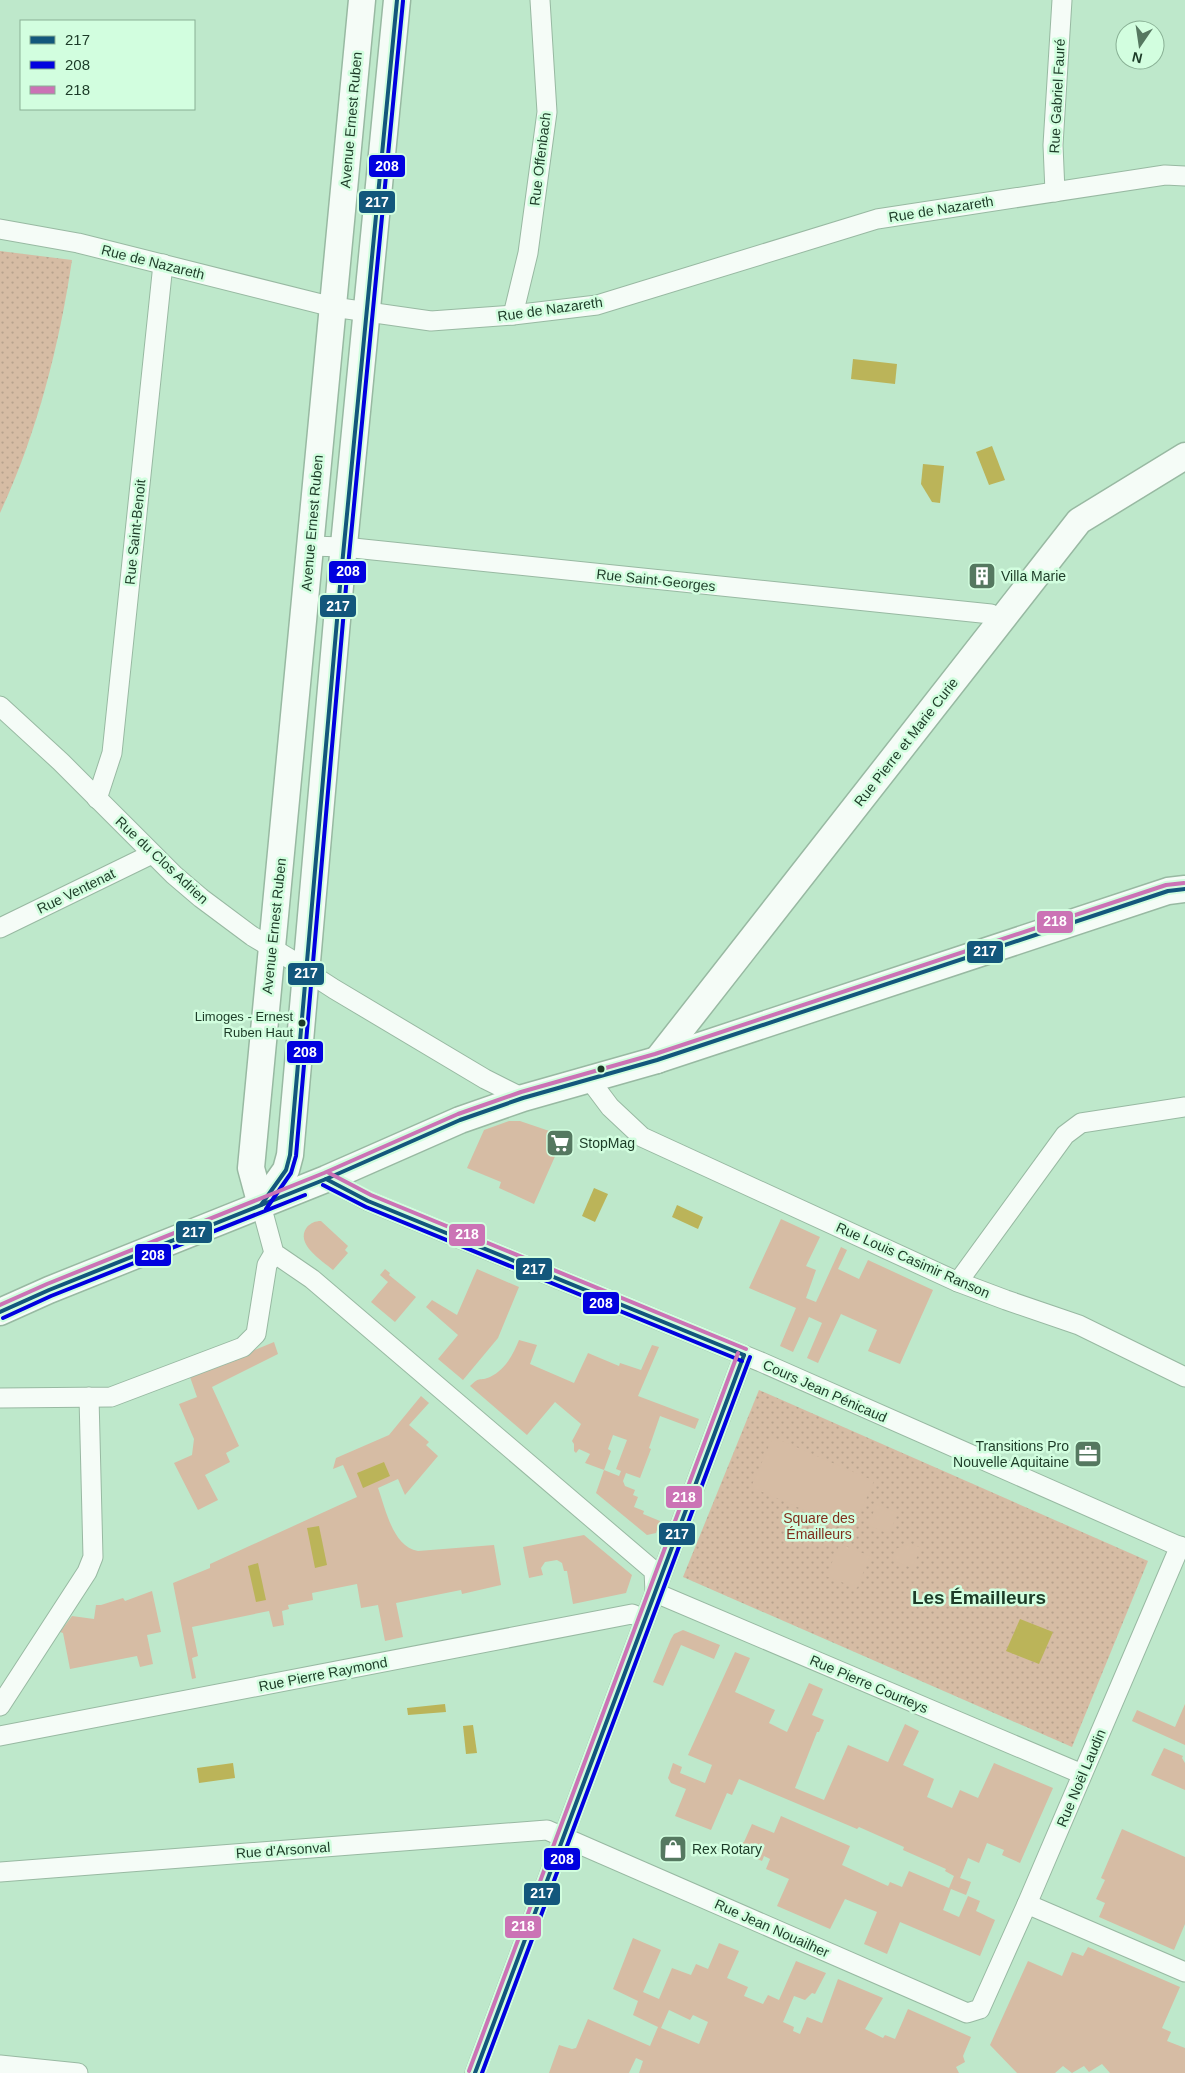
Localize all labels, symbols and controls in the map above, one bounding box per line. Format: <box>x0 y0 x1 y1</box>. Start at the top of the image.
legend <box>20 20 195 110</box>
north arrow <box>1115 20 1165 70</box>
text: 217 <box>65 31 90 48</box>
street label: Rue Gabriel Fauré <box>1046 38 1068 154</box>
text: N <box>1130 49 1144 67</box>
street label: Avenue Ernest Ruben <box>337 51 365 189</box>
text: 208 <box>65 56 90 73</box>
text: 218 <box>65 81 90 98</box>
street label: Rue Offenbach <box>526 111 554 207</box>
line badge: 208 <box>368 154 406 178</box>
text: 208 <box>375 158 399 174</box>
line badge: 217 <box>358 190 396 214</box>
street label: Rue de Nazareth <box>887 193 995 225</box>
text: 217 <box>365 194 389 210</box>
street label: Rue de Nazareth <box>100 241 206 283</box>
street label: Rue de Nazareth <box>496 294 604 324</box>
street label: Avenue Ernest Ruben <box>298 454 326 592</box>
street label: Rue Saint-Benoit <box>122 478 148 585</box>
line badge: 208 <box>328 560 367 584</box>
building icon: Villa Marie <box>967 561 997 591</box>
text: 208 <box>336 563 360 579</box>
street label: Rue Saint-Georges <box>596 566 716 594</box>
place label: Villa Marie <box>1001 568 1066 584</box>
line badge: 217 <box>319 594 357 618</box>
text: 217 <box>326 598 350 614</box>
street label: Rue Pierre et Marie Curie <box>851 674 961 809</box>
street label: Rue du Clos Adrien <box>112 813 212 907</box>
street label: Avenue Ernest Ruben <box>259 857 289 995</box>
street label: Rue Ventenat <box>34 865 118 917</box>
line badge: 218 <box>1036 910 1074 934</box>
text: 218 <box>1043 913 1067 929</box>
line badge: 217 <box>966 940 1004 964</box>
text: 217 <box>973 943 997 959</box>
line badge: 217 <box>287 962 325 986</box>
text: 217 <box>294 965 318 981</box>
place label: Limoges - Ernest Ruben Haut <box>195 1009 293 1040</box>
marker: Limoges - Ernest Ruben Haut <box>297 1018 307 1028</box>
line badge: 208 <box>286 1040 324 1064</box>
text: 208 <box>293 1044 317 1060</box>
unlabelled marker <box>596 1064 606 1074</box>
supermarket icon: StopMag <box>545 1128 575 1158</box>
place label: StopMag <box>579 1135 635 1151</box>
street label: Rue Louis Casimir Ranson <box>834 1219 992 1301</box>
line badge: 217 <box>175 1220 213 1244</box>
line badge: 218 <box>448 1223 486 1247</box>
text: 217 <box>182 1224 206 1240</box>
text: 218 <box>455 1226 479 1242</box>
line badge: 208 <box>134 1243 172 1267</box>
text: 208 <box>141 1247 165 1263</box>
line badge: 217 <box>515 1257 553 1281</box>
text: 217 <box>522 1261 546 1277</box>
line badge: 208 <box>582 1291 620 1315</box>
text: 208 <box>589 1295 613 1311</box>
street label: Cours Jean Pénicaud <box>761 1356 889 1426</box>
place label: Transitions Pro Nouvelle Aquitaine <box>953 1438 1069 1470</box>
office icon: Transitions Pro Nouvelle Aquitaine <box>1073 1439 1103 1469</box>
line badge: 218 <box>665 1485 703 1509</box>
text: 218 <box>672 1489 696 1505</box>
park label: Square des Émailleurs <box>783 1510 855 1542</box>
line badge: 217 <box>658 1522 696 1546</box>
text: 217 <box>665 1526 689 1542</box>
district label: Les Émailleurs <box>912 1587 1046 1608</box>
street label: Rue Pierre Courteys <box>808 1652 930 1716</box>
street label: Rue Pierre Raymond <box>257 1654 389 1694</box>
street label: Rue Noël Laudin <box>1053 1727 1109 1829</box>
shop icon: Rex Rotary <box>658 1834 688 1864</box>
street label: Rue d'Arsonval <box>235 1839 331 1861</box>
place label: Rex Rotary <box>692 1841 762 1857</box>
line badge: 208 <box>543 1847 581 1871</box>
text: 208 <box>550 1851 574 1867</box>
line badge: 217 <box>523 1882 561 1906</box>
text: 217 <box>530 1885 554 1901</box>
street label: Rue Jean Nouailher <box>712 1896 832 1961</box>
line badge: 218 <box>504 1915 542 1939</box>
text: 218 <box>511 1918 535 1934</box>

